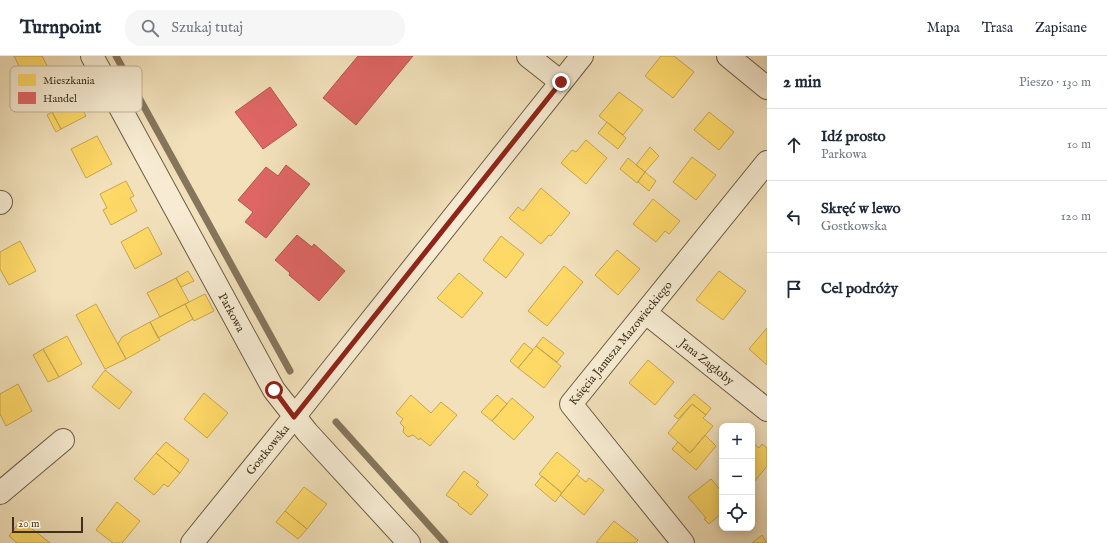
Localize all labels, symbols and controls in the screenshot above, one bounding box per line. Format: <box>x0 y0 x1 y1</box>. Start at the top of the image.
search box <box>125 10 405 46</box>
text: Turnpoint <box>20 16 101 40</box>
icon: search <box>139 17 161 39</box>
text: Szukaj tutaj <box>171 18 243 37</box>
text: Mapa <box>927 19 960 37</box>
text: Trasa <box>982 19 1013 37</box>
text: Zapisane <box>1035 19 1087 37</box>
legend <box>10 66 142 112</box>
text: 2 min <box>783 72 821 93</box>
route end <box>552 73 570 91</box>
text: Mieszkania <box>43 74 95 88</box>
text: Pieszo · 130 m <box>1019 74 1091 91</box>
text: Handel <box>43 92 77 106</box>
text: Idź prosto <box>821 127 886 146</box>
icon: ahead <box>783 134 805 156</box>
text: 10 m <box>1067 136 1091 153</box>
text: Parkowa <box>821 146 867 163</box>
text: Skręć w lewo <box>821 199 901 218</box>
icon: left <box>783 206 805 228</box>
text: 120 m <box>1061 208 1091 225</box>
text: Gostkowska <box>821 218 887 235</box>
street label: Księcia Janusza Mazowieckiego <box>566 278 676 409</box>
icon: arrive <box>783 278 805 300</box>
text: Cel podróży <box>821 279 898 298</box>
street label: Parkowa <box>215 291 248 335</box>
street label: Jana Zagłoby <box>674 334 737 389</box>
route start <box>265 381 283 399</box>
street label: Gostkowska <box>243 421 293 478</box>
map controls <box>719 423 755 531</box>
button: + <box>719 423 755 459</box>
button: − <box>719 459 755 495</box>
button: locate <box>719 495 755 531</box>
scale bar <box>12 515 83 534</box>
text: 20 m <box>18 517 39 531</box>

